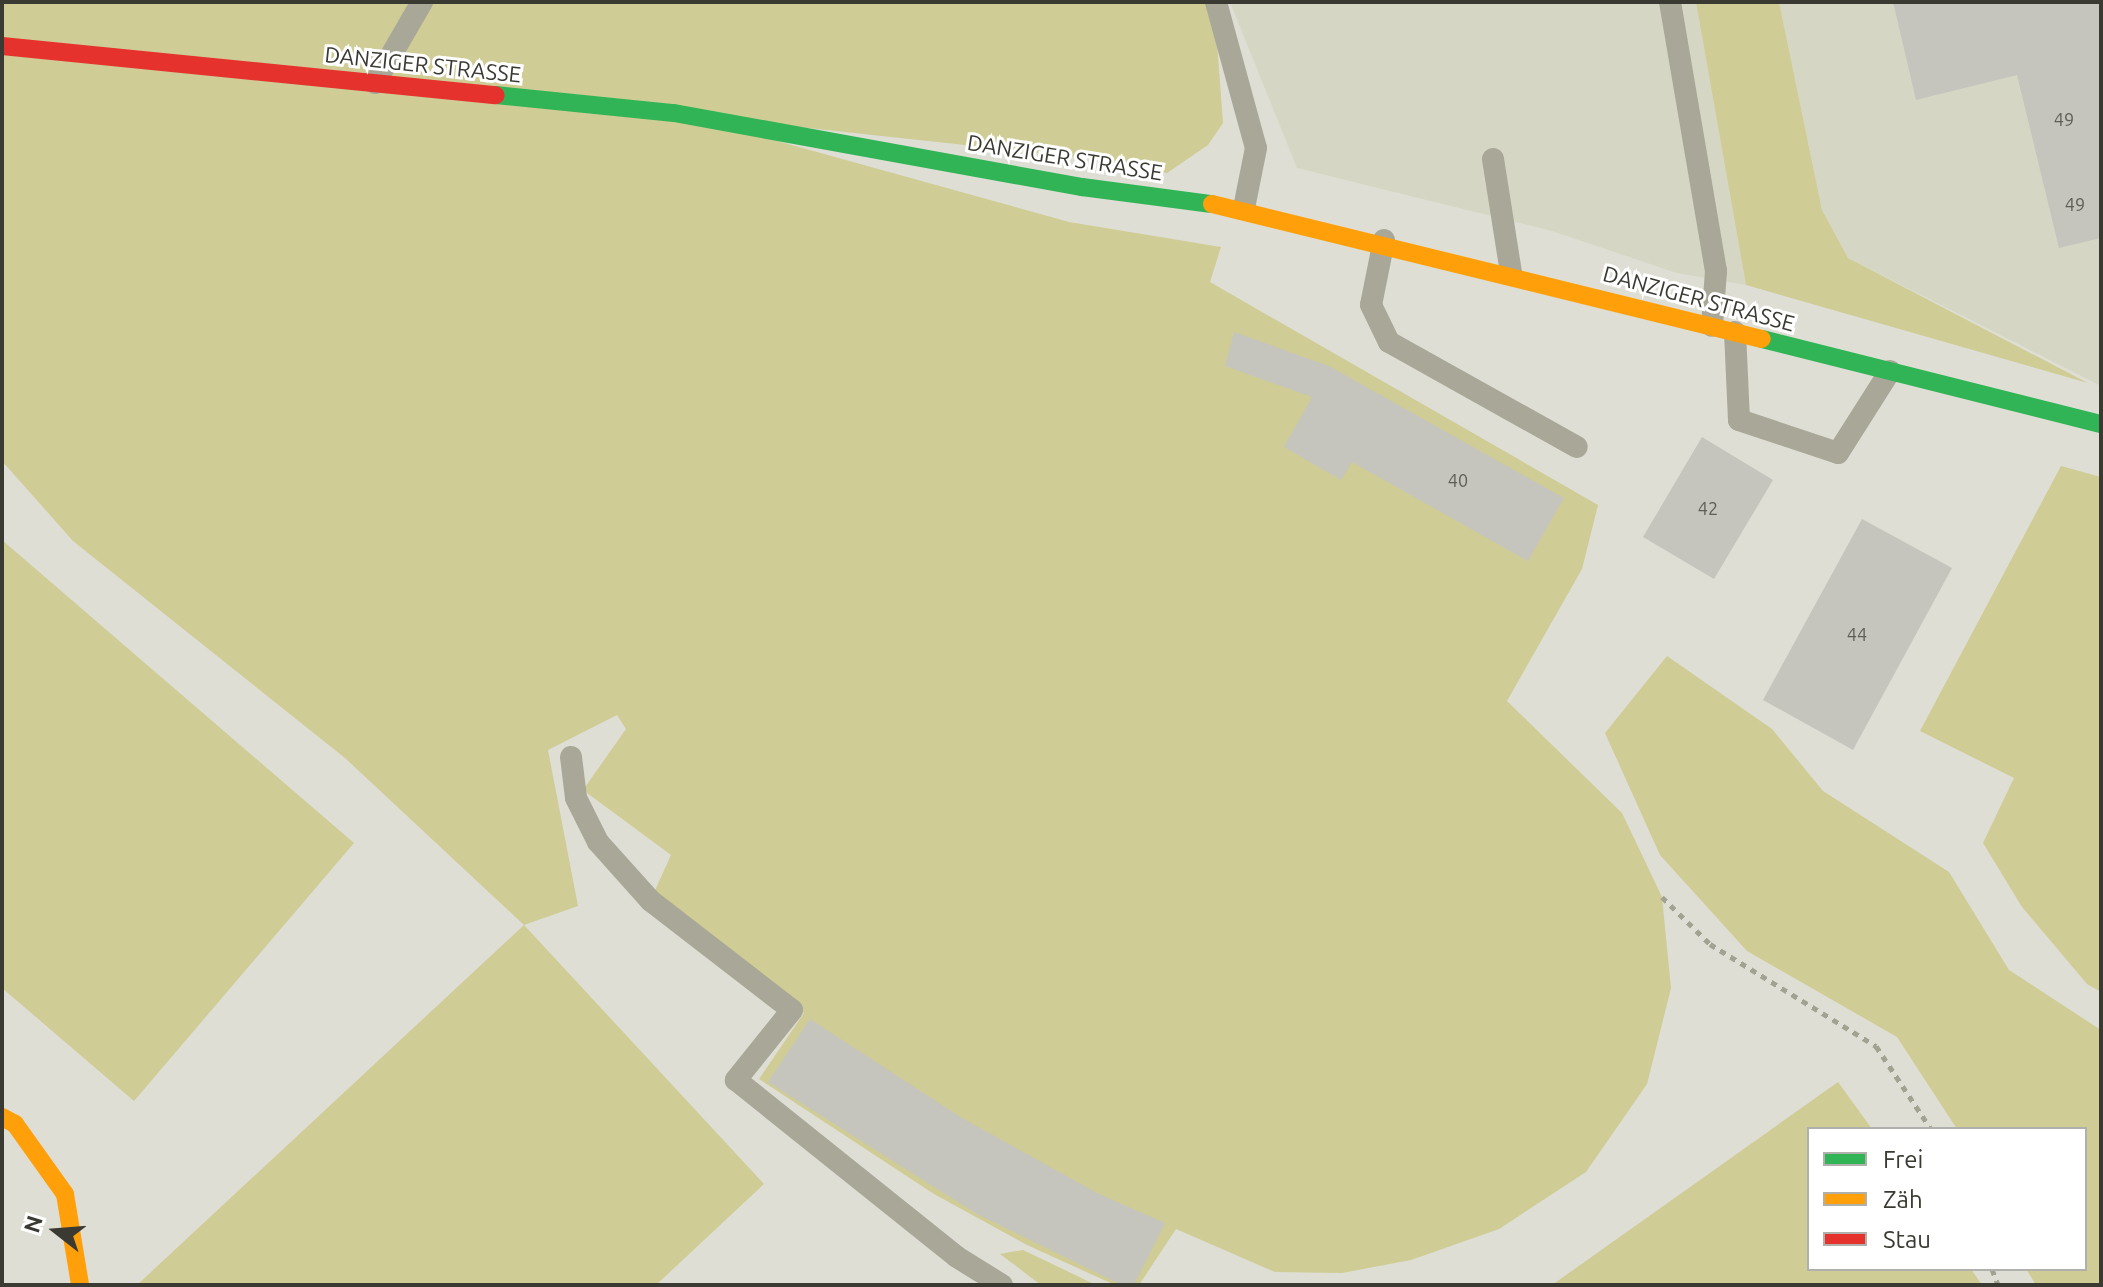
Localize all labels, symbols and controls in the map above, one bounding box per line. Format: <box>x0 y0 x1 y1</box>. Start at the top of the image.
street label: DANZIGER STRASSE <box>324 41 522 87</box>
house number: 49 <box>2054 108 2074 130</box>
street label: DANZIGER STRASSE <box>966 129 1164 185</box>
house number: 49 <box>2065 193 2085 215</box>
street label: DANZIGER STRASSE <box>1600 260 1798 336</box>
house number: 40 <box>1448 469 1468 491</box>
house number: 42 <box>1698 497 1718 519</box>
house number: 44 <box>1847 623 1867 645</box>
legend <box>1807 1127 2087 1271</box>
text: Frei <box>1883 1146 1923 1173</box>
text: Zäh <box>1883 1186 1923 1213</box>
north arrow <box>16 1191 96 1271</box>
text: N <box>18 1212 47 1235</box>
text: Stau <box>1883 1226 1931 1253</box>

